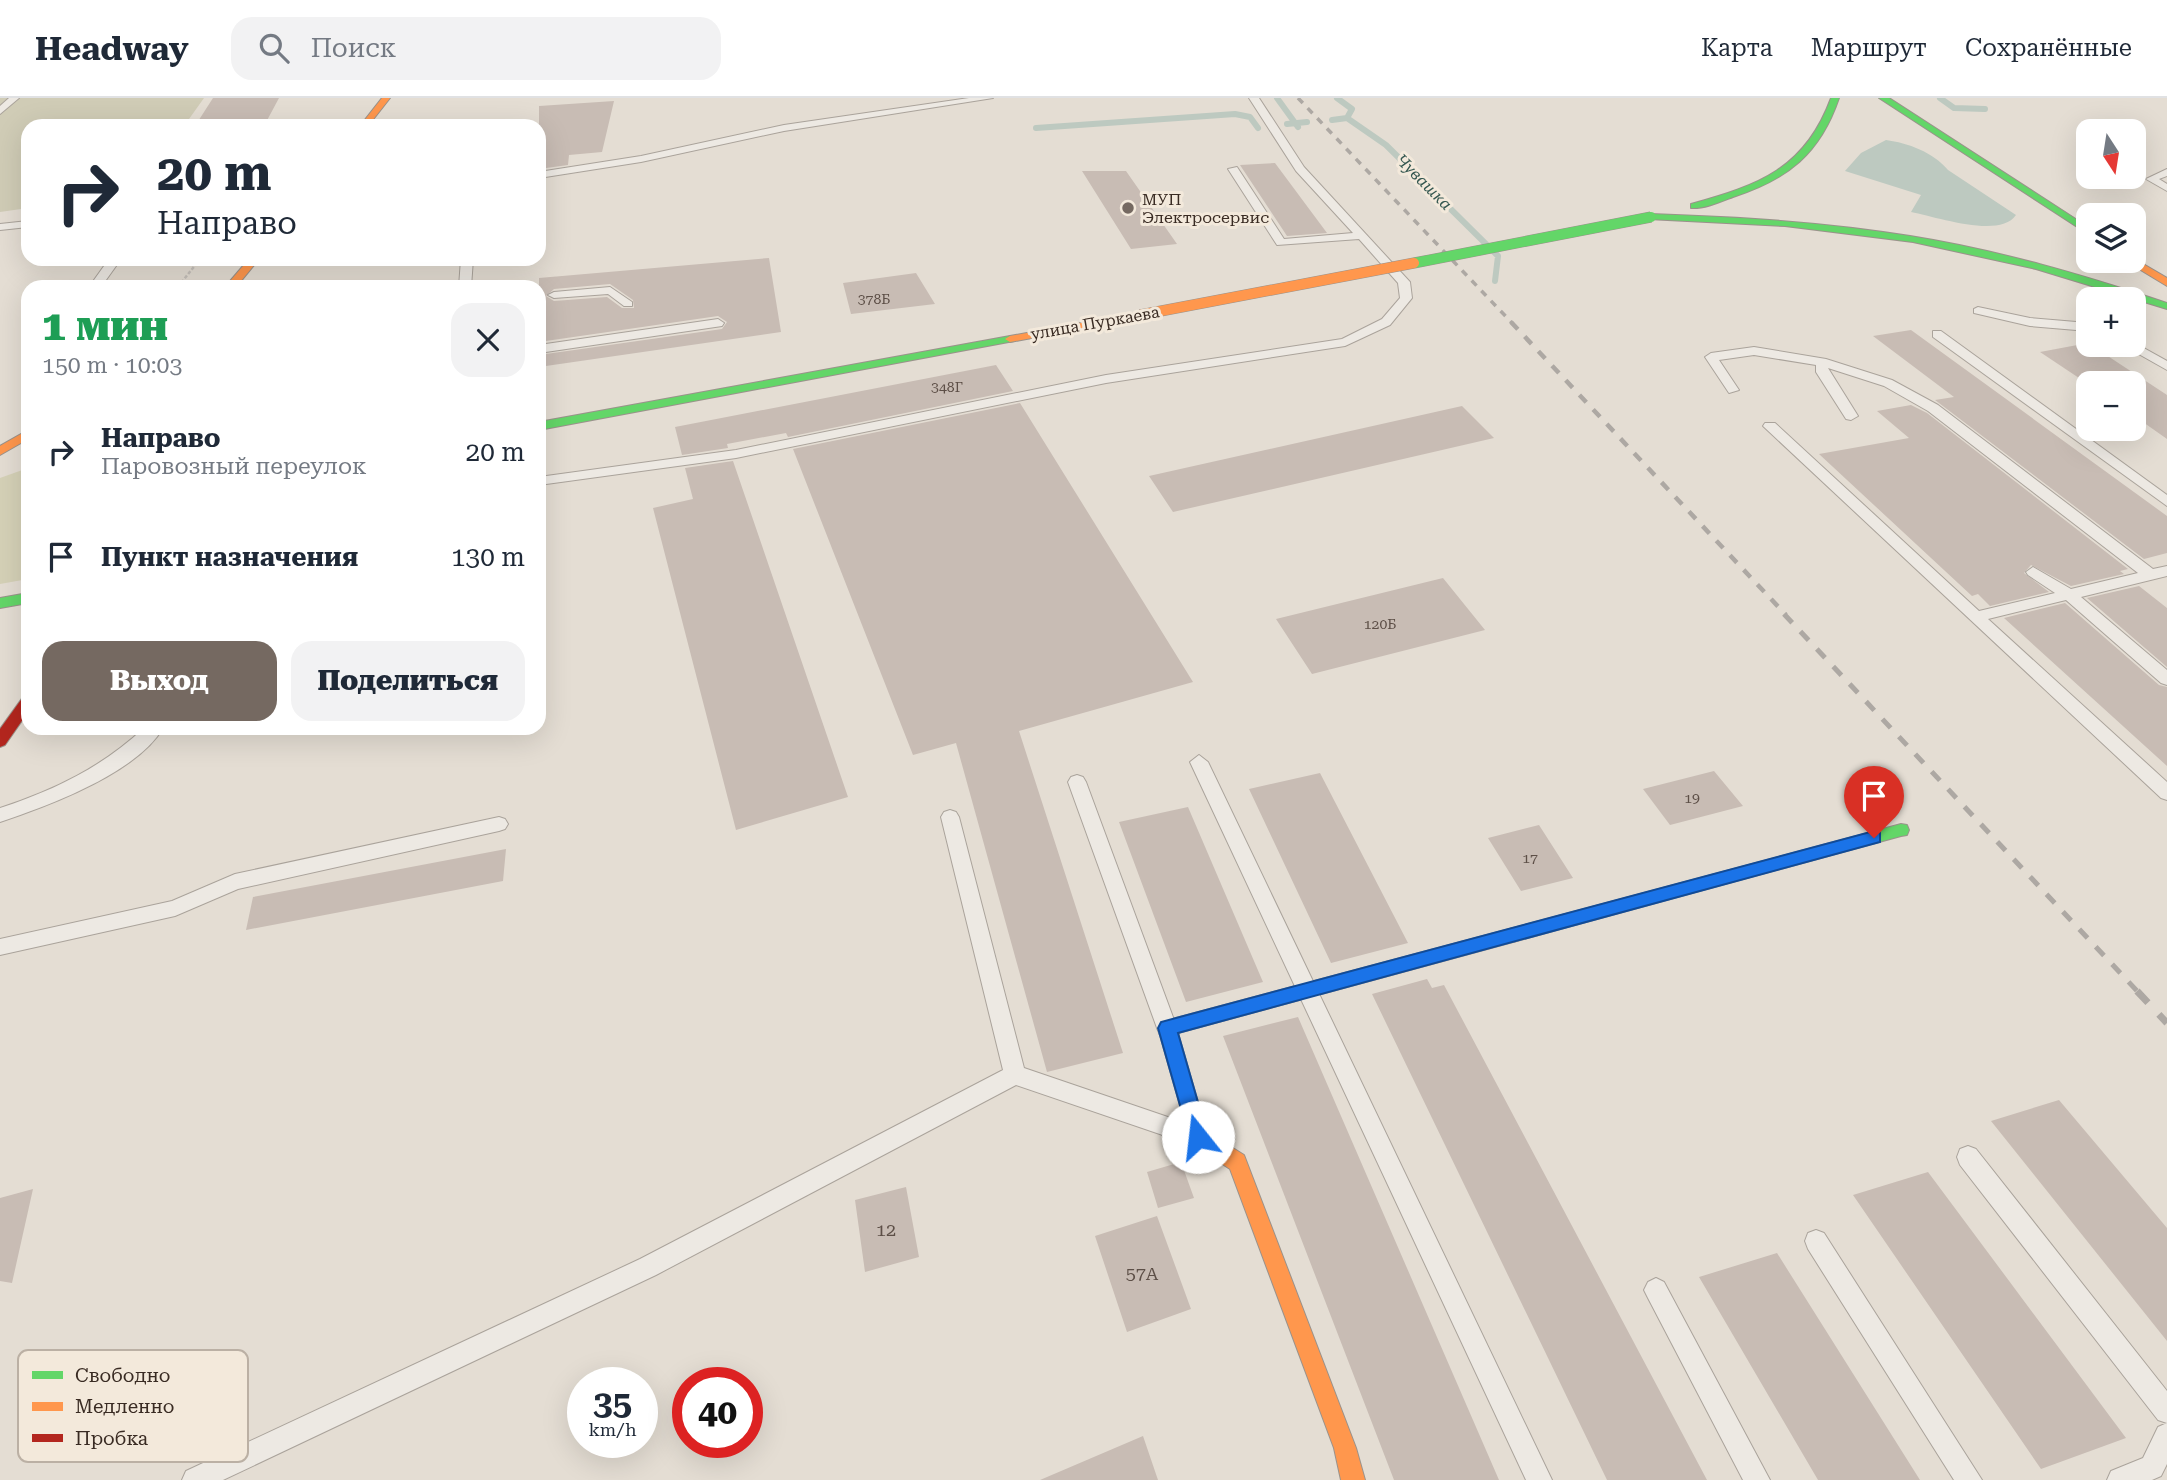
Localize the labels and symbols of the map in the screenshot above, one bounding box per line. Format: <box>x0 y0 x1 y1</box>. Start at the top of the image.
north arrow <box>2076 119 2146 189</box>
water label: Чувашка <box>1392 150 1456 214</box>
place label: МУП Электросервис <box>1142 190 1269 227</box>
marker: МУП Электросервис <box>1120 200 1136 216</box>
house number: 378Б <box>858 291 890 307</box>
street label: улица Пуркаева <box>1029 302 1161 344</box>
house number: 348Г <box>931 379 963 395</box>
house number: 120Б <box>1364 616 1396 632</box>
pin <box>1844 766 1904 838</box>
house number: 19 <box>1684 790 1700 806</box>
house number: 17 <box>1522 850 1538 866</box>
position arrow <box>1161 1100 1235 1174</box>
house number: 12 <box>876 1219 896 1240</box>
house number: 57А <box>1126 1263 1159 1284</box>
legend <box>18 1350 248 1462</box>
text: Свободно <box>75 1364 170 1387</box>
speed limit sign: 40 <box>672 1367 763 1458</box>
text: Медленно <box>75 1395 174 1418</box>
text: Пробка <box>75 1427 149 1450</box>

